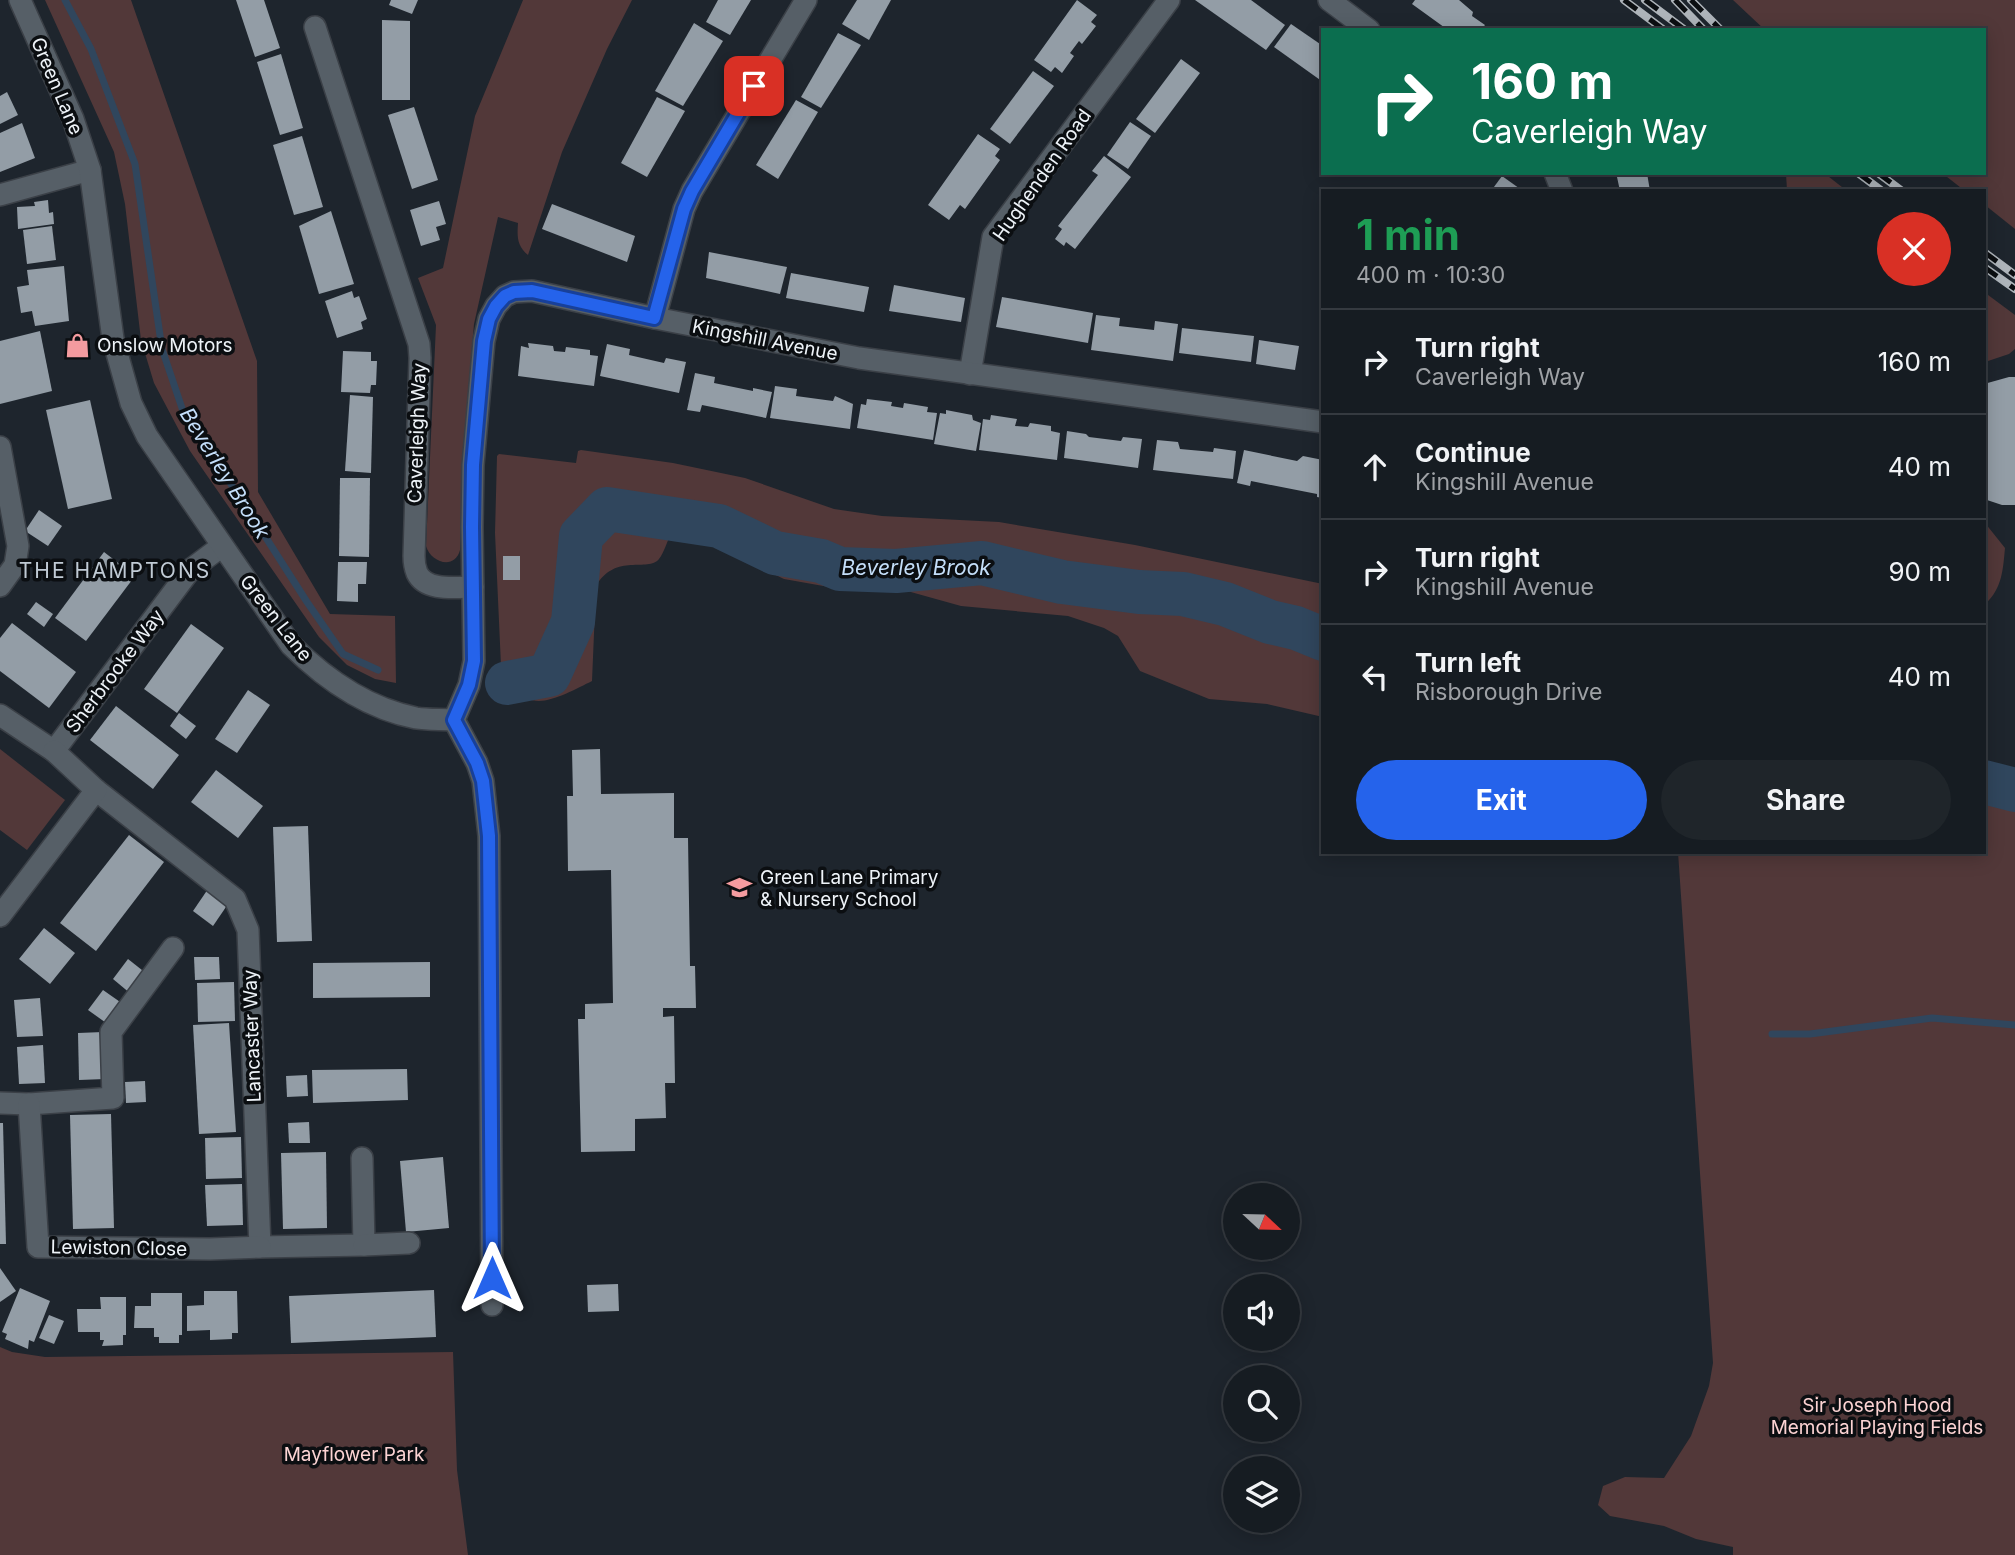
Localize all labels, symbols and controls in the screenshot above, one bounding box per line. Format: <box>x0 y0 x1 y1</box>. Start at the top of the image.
street label: Green Lane <box>26 34 88 138</box>
text: 160 m <box>1471 52 1613 111</box>
pin <box>724 56 784 116</box>
icon: right <box>1356 56 1447 147</box>
icon: arrive <box>735 67 773 105</box>
street label: Hughenden Road <box>988 105 1096 245</box>
text: Caverleigh Way <box>1471 112 1708 151</box>
text: 1 min <box>1356 209 1460 260</box>
button: close <box>1877 212 1951 286</box>
text: 400 m · 10:30 <box>1356 261 1505 289</box>
street label: Kingshill Avenue <box>690 315 840 365</box>
shop icon: Onslow Motors <box>63 331 91 359</box>
text: Turn right <box>1415 332 1540 363</box>
place label: Onslow Motors <box>97 334 233 357</box>
icon: right <box>1356 343 1394 381</box>
text: 160 m <box>1878 346 1951 377</box>
street label: Caverleigh Way <box>403 362 431 504</box>
text: Caverleigh Way <box>1415 363 1585 391</box>
water label: Beverley Brook <box>175 403 276 543</box>
text: Continue <box>1415 437 1531 468</box>
icon: ahead <box>1356 448 1394 486</box>
text: 40 m <box>1888 451 1951 482</box>
text: Kingshill Avenue <box>1415 468 1594 496</box>
text: Turn right <box>1415 542 1540 573</box>
icon: right <box>1356 553 1394 591</box>
water label: Beverley Brook <box>841 555 991 580</box>
text: 90 m <box>1888 556 1951 587</box>
district label: THE HAMPTONS <box>19 558 211 583</box>
street label: Green Lane <box>235 570 317 666</box>
text: Kingshill Avenue <box>1415 573 1594 601</box>
street label: Sherbrooke Way <box>61 605 169 737</box>
text: Turn left <box>1415 647 1521 678</box>
icon: left <box>1356 658 1394 696</box>
text: 40 m <box>1888 661 1951 692</box>
text: Risborough Drive <box>1415 678 1602 706</box>
button: Exit <box>1356 760 1647 840</box>
button: Share <box>1661 760 1951 840</box>
place label: Green Lane Primary & Nursery School <box>760 866 939 911</box>
school or university icon: Green Lane Primary & Nursery School <box>726 874 754 902</box>
street label: Lancaster Way <box>238 969 266 1103</box>
north arrow <box>1223 1183 1300 1260</box>
map controls <box>1223 1183 1300 1533</box>
street label: Lewiston Close <box>50 1235 188 1261</box>
position arrow <box>455 1241 529 1315</box>
button: sound <box>1223 1274 1300 1351</box>
button: search <box>1223 1365 1300 1442</box>
park label: Sir Joseph Hood Memorial Playing Fields <box>1771 1394 1983 1439</box>
park label: Mayflower Park <box>284 1443 425 1466</box>
button: layers <box>1223 1456 1300 1533</box>

